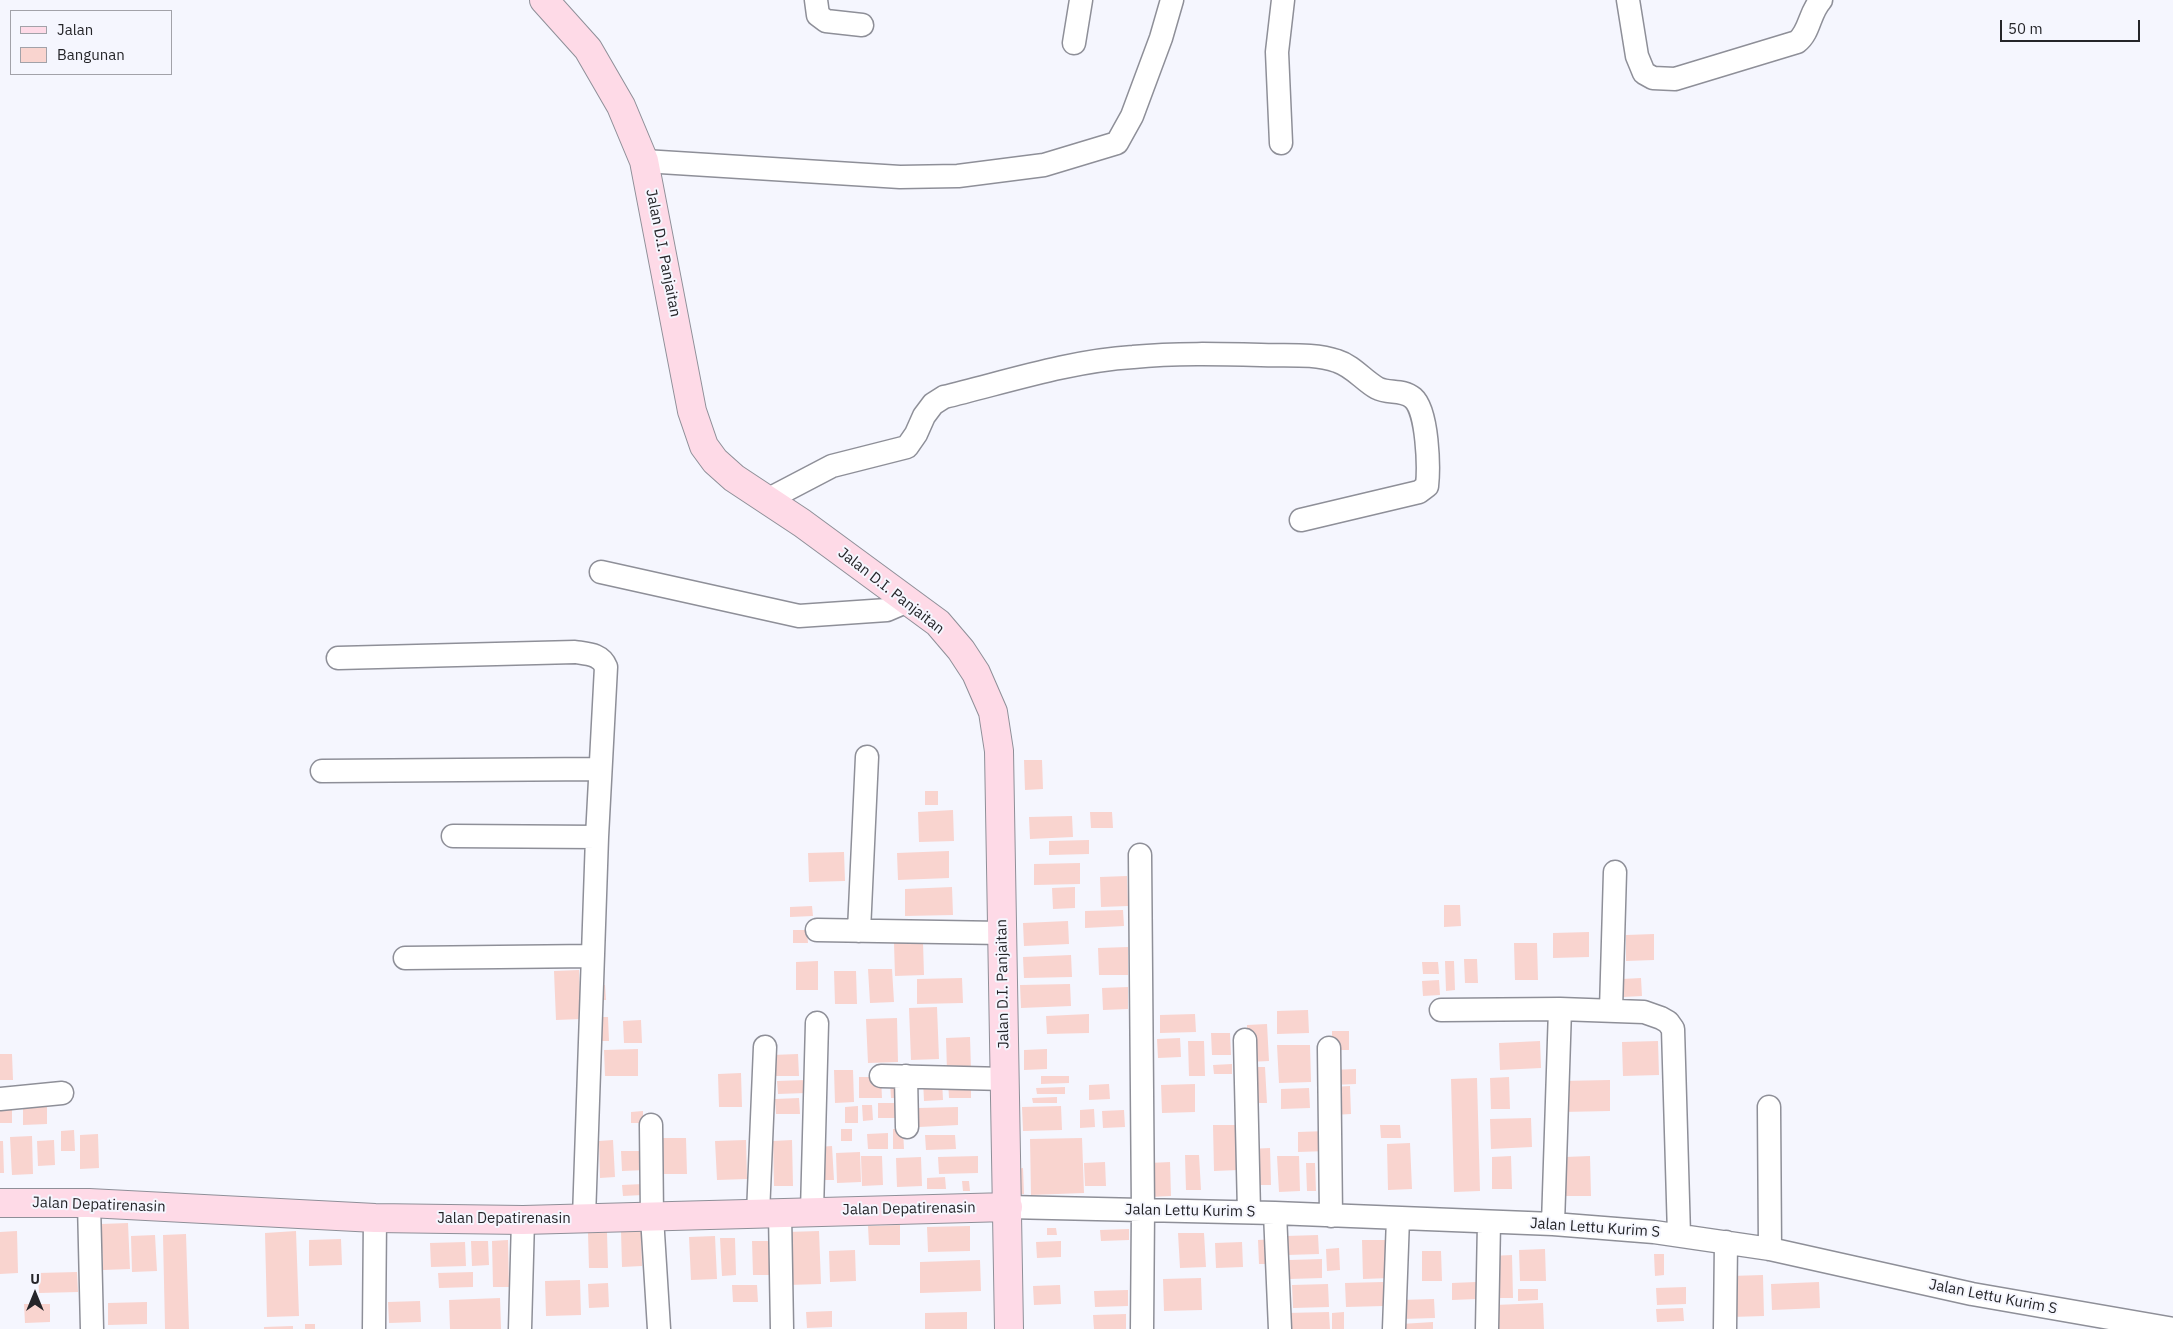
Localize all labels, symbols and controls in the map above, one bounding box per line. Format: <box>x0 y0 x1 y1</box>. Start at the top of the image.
legend <box>10 10 172 75</box>
scale bar <box>2003 10 2143 42</box>
text: 50 m <box>2008 19 2043 38</box>
text: Jalan <box>57 20 93 39</box>
text: Bangunan <box>57 45 125 64</box>
street label: Jalan D.I. Panjaitan <box>642 188 684 318</box>
street label: Jalan D.I. Panjaitan <box>834 544 948 638</box>
street label: Jalan D.I. Panjaitan <box>993 919 1013 1049</box>
street label: Jalan Depatirenasin <box>32 1194 166 1216</box>
street label: Jalan Depatirenasin <box>842 1199 976 1219</box>
street label: Jalan Lettu Kurim S <box>1125 1201 1255 1221</box>
street label: Jalan Depatirenasin <box>437 1210 571 1228</box>
street label: Jalan Lettu Kurim S <box>1529 1214 1661 1242</box>
north arrow <box>10 1269 60 1319</box>
text: U <box>30 1270 40 1288</box>
street label: Jalan Lettu Kurim S <box>1927 1276 2059 1318</box>

